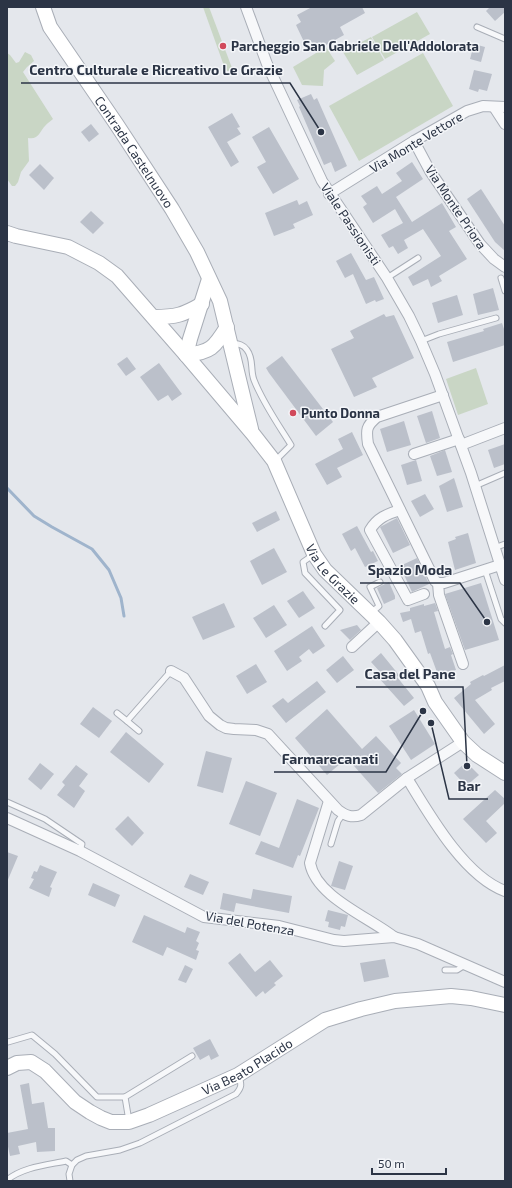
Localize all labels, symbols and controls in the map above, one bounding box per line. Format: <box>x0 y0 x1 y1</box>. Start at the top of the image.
place label: Parcheggio San Gabriele Dell'Addolorata <box>231 38 479 54</box>
marker: Parcheggio San Gabriele Dell'Addolorata <box>218 41 228 51</box>
callout: Centro Culturale e Ricreativo Le Grazie <box>21 57 290 83</box>
text: Centro Culturale e Ricreativo Le Grazie <box>29 61 283 78</box>
street label: Contrada Castelnuovo <box>92 93 177 211</box>
street label: Via Monte Vettore <box>367 108 465 176</box>
street label: Via Monte Priora <box>422 162 490 252</box>
street label: Viale Passionisti <box>317 180 385 268</box>
place label: Punto Donna <box>301 405 380 421</box>
marker: Punto Donna <box>288 408 298 418</box>
street label: Via Le Grazie <box>303 541 363 607</box>
callout: Spazio Moda <box>360 557 460 583</box>
text: Spazio Moda <box>368 561 452 578</box>
callout: Casa del Pane <box>356 661 463 687</box>
text: Casa del Pane <box>364 665 456 682</box>
callout: Farmarecanati <box>274 746 386 772</box>
text: Farmarecanati <box>282 750 378 767</box>
callout: Bar <box>449 773 488 799</box>
text: Bar <box>458 777 480 794</box>
street label: Via del Potenza <box>204 907 296 939</box>
street label: Via Beato Placido <box>199 1035 295 1098</box>
scale bar <box>372 1150 446 1176</box>
text: 50 m <box>378 1156 405 1170</box>

